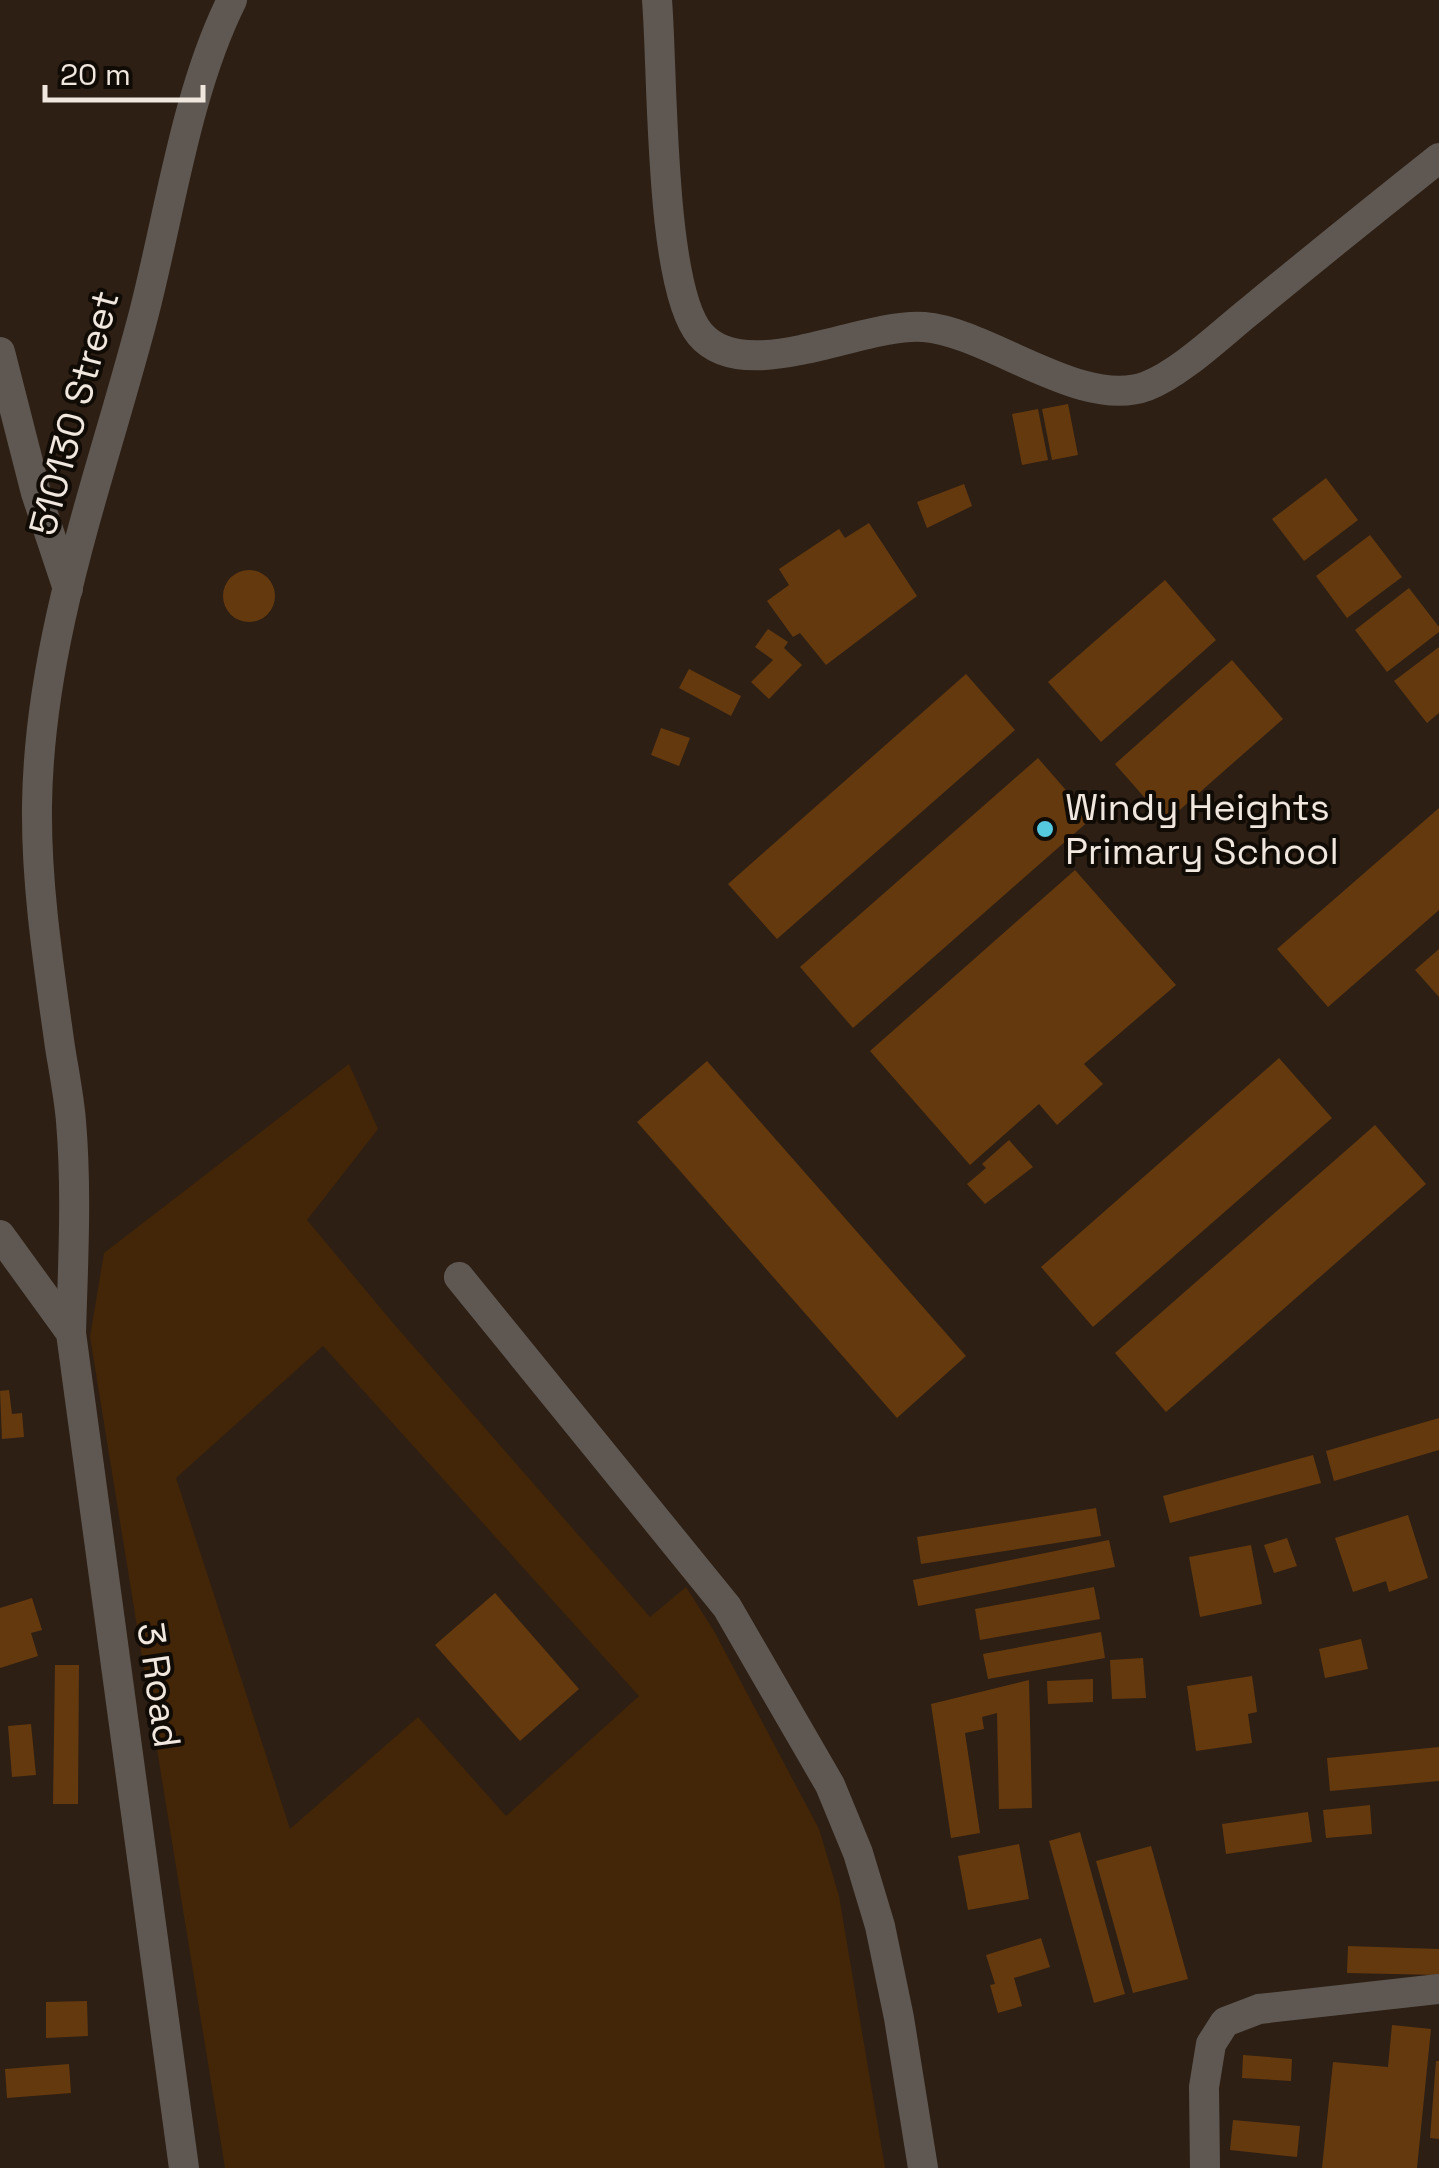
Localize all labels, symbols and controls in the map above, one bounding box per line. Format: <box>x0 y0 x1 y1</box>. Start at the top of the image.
scale bar <box>45 40 202 102</box>
text: 20 m <box>60 55 131 94</box>
street label: 510130 Street <box>18 285 130 541</box>
place label: Windy Heights Primary School <box>1065 783 1339 875</box>
marker: Windy Heights Primary School <box>1034 818 1056 840</box>
street label: 3 Road <box>126 1619 192 1751</box>

